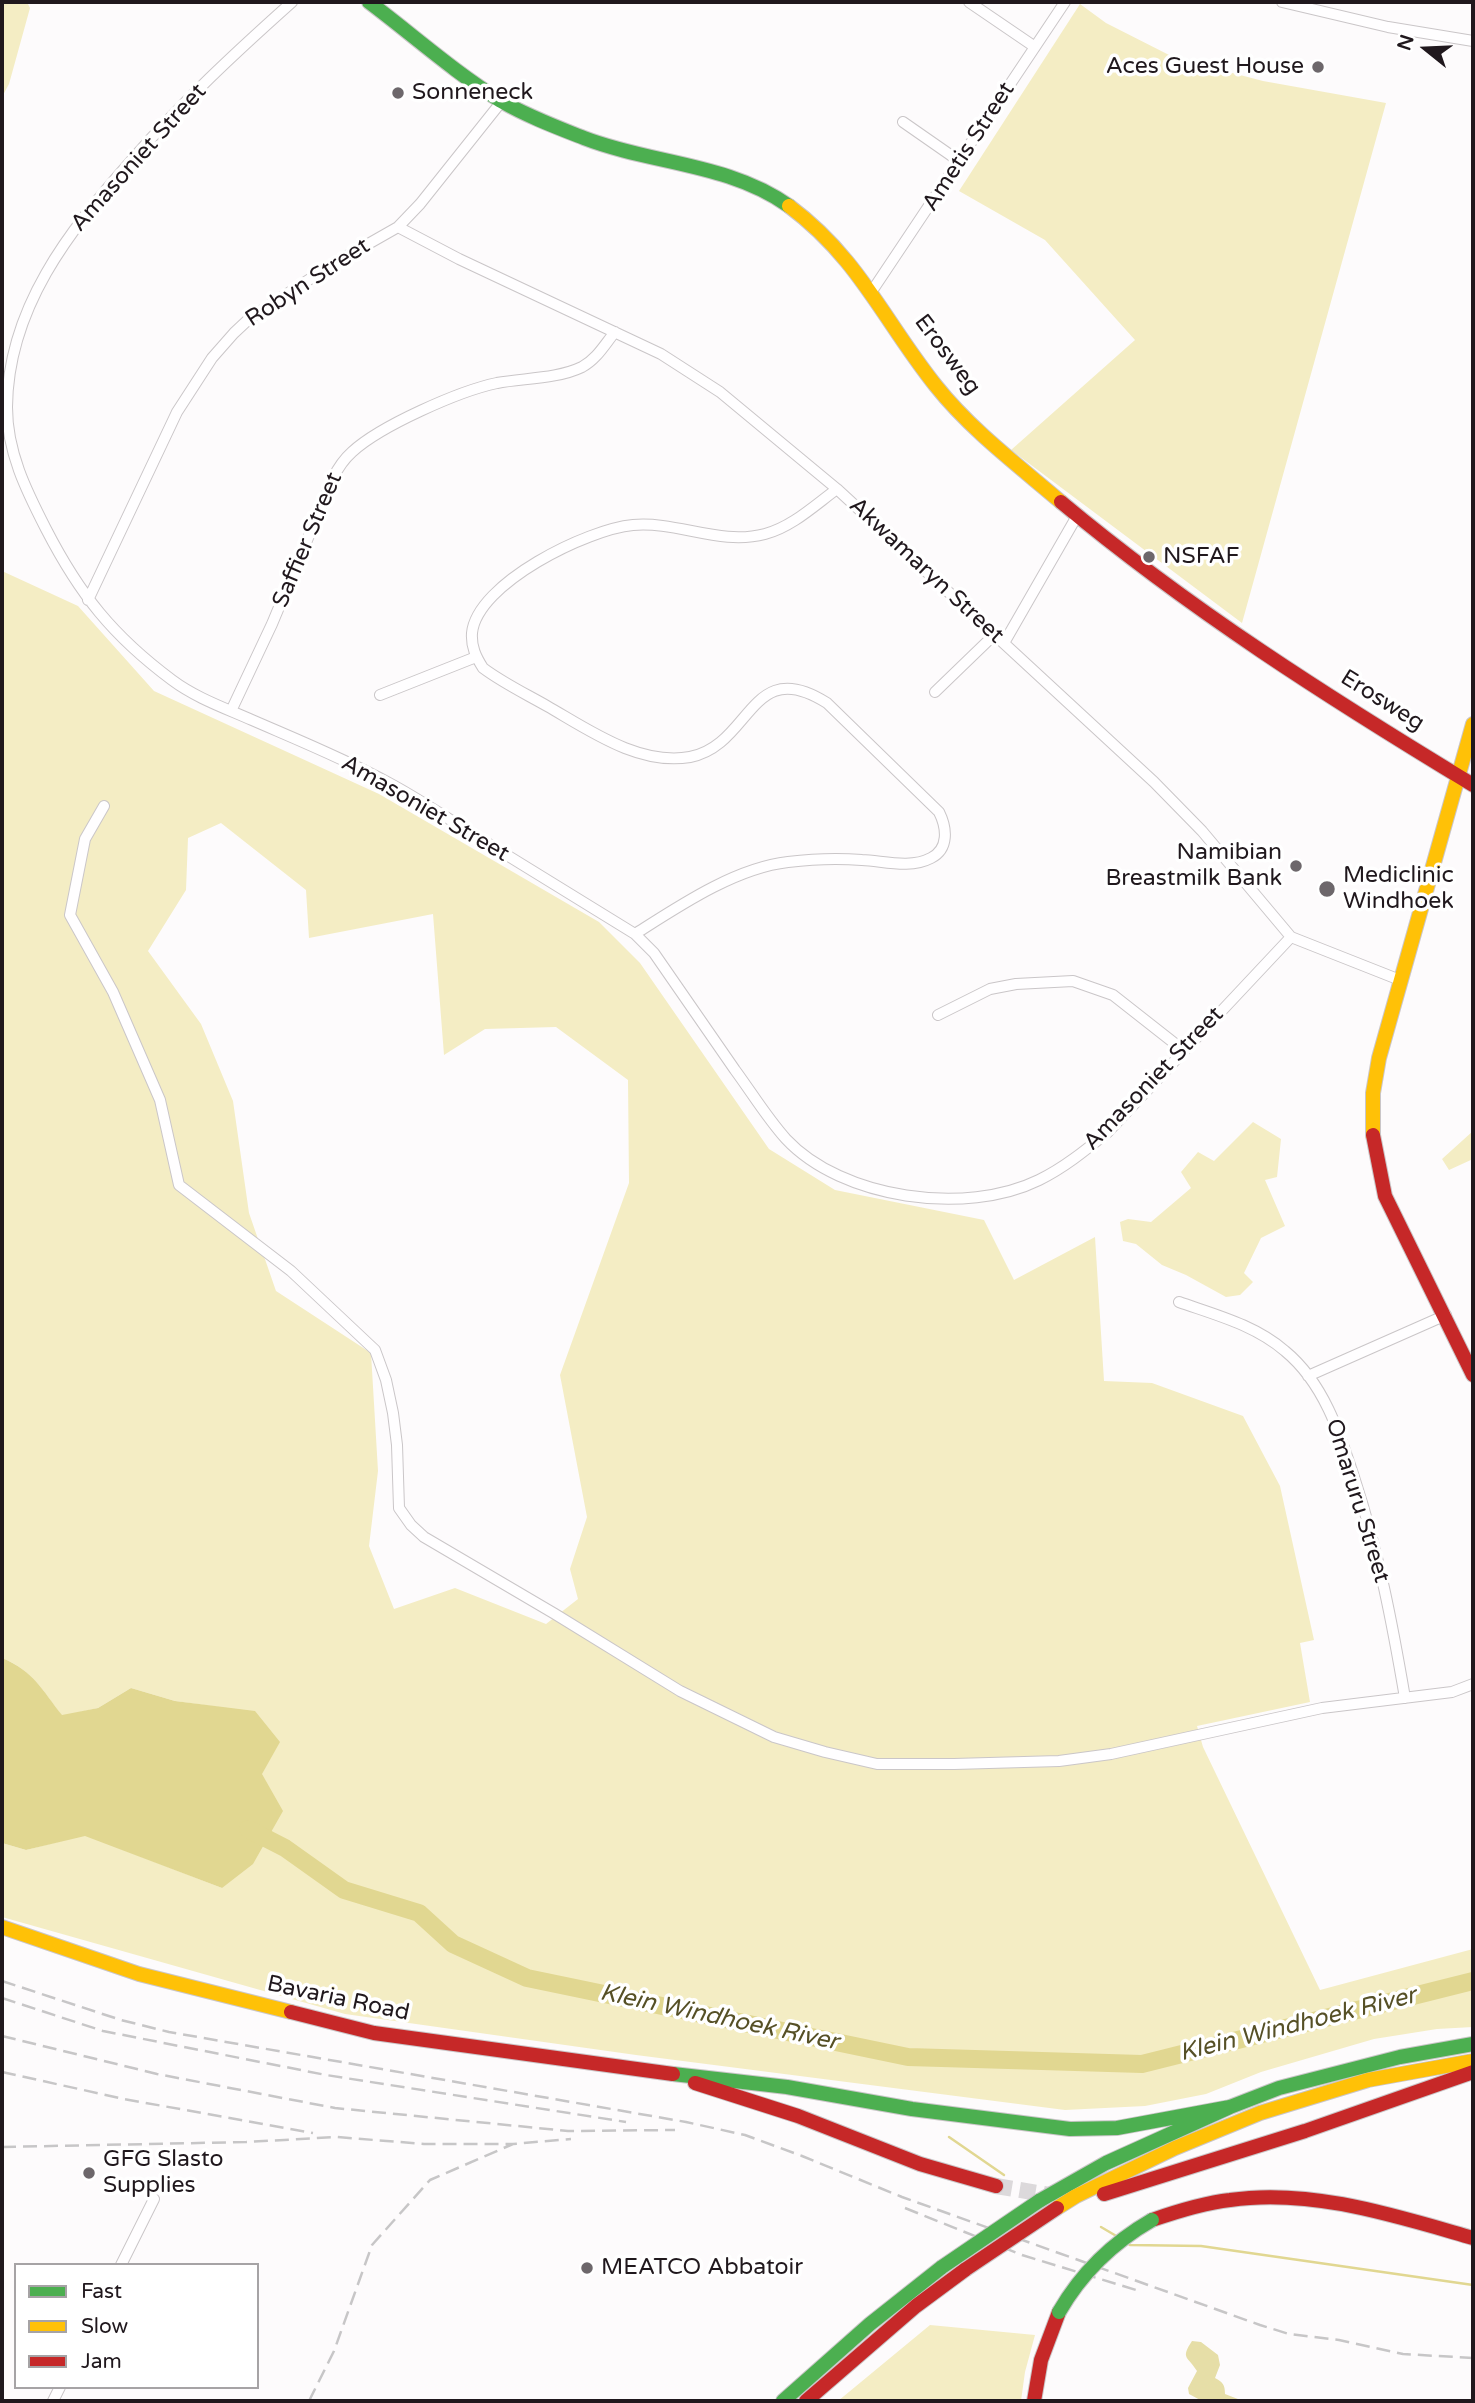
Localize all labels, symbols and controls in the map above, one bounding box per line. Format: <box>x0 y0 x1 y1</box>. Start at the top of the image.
north arrow <box>1391 14 1461 84</box>
text: N <box>1393 32 1419 53</box>
place label: Aces Guest House <box>1106 53 1304 81</box>
marker: Aces Guest House <box>1310 59 1326 75</box>
street label: Ametis Street <box>917 77 1021 217</box>
street label: Amasoniet Street <box>65 78 213 238</box>
place label: Sonneneck <box>412 79 533 107</box>
marker: Sonneneck <box>390 85 406 101</box>
street label: Robyn Street <box>241 233 375 333</box>
street label: Erosweg <box>908 309 986 401</box>
street label: Saffier Street <box>267 468 349 612</box>
street label: Akwamaryn Street <box>843 492 1009 650</box>
place label: NSFAF <box>1163 543 1240 571</box>
marker: NSFAF <box>1141 549 1157 565</box>
street label: Erosweg <box>1335 665 1429 737</box>
street label: Amasoniet Street <box>336 750 514 868</box>
place label: Namibian Breastmilk Bank <box>1106 839 1282 893</box>
marker: Namibian Breastmilk Bank <box>1288 858 1304 874</box>
place label: Mediclinic Windhoek <box>1343 862 1454 916</box>
marker: Mediclinic Windhoek <box>1317 879 1337 899</box>
street label: Amasoniet Street <box>1078 1001 1230 1157</box>
street label: Omaruru Street <box>1319 1416 1395 1586</box>
street label: Bavaria Road <box>264 1970 412 2028</box>
water label: Klein Windhoek River <box>597 1979 841 2057</box>
water label: Klein Windhoek River <box>1177 1982 1419 2068</box>
place label: GFG Slasto Supplies <box>103 2146 224 2200</box>
marker: GFG Slasto Supplies <box>81 2165 97 2181</box>
place label: MEATCO Abbatoir <box>601 2254 803 2282</box>
marker: MEATCO Abbatoir <box>579 2260 595 2276</box>
legend <box>14 2263 259 2389</box>
text: Fast <box>81 2279 122 2304</box>
text: Slow <box>81 2314 128 2339</box>
text: Jam <box>81 2349 122 2374</box>

